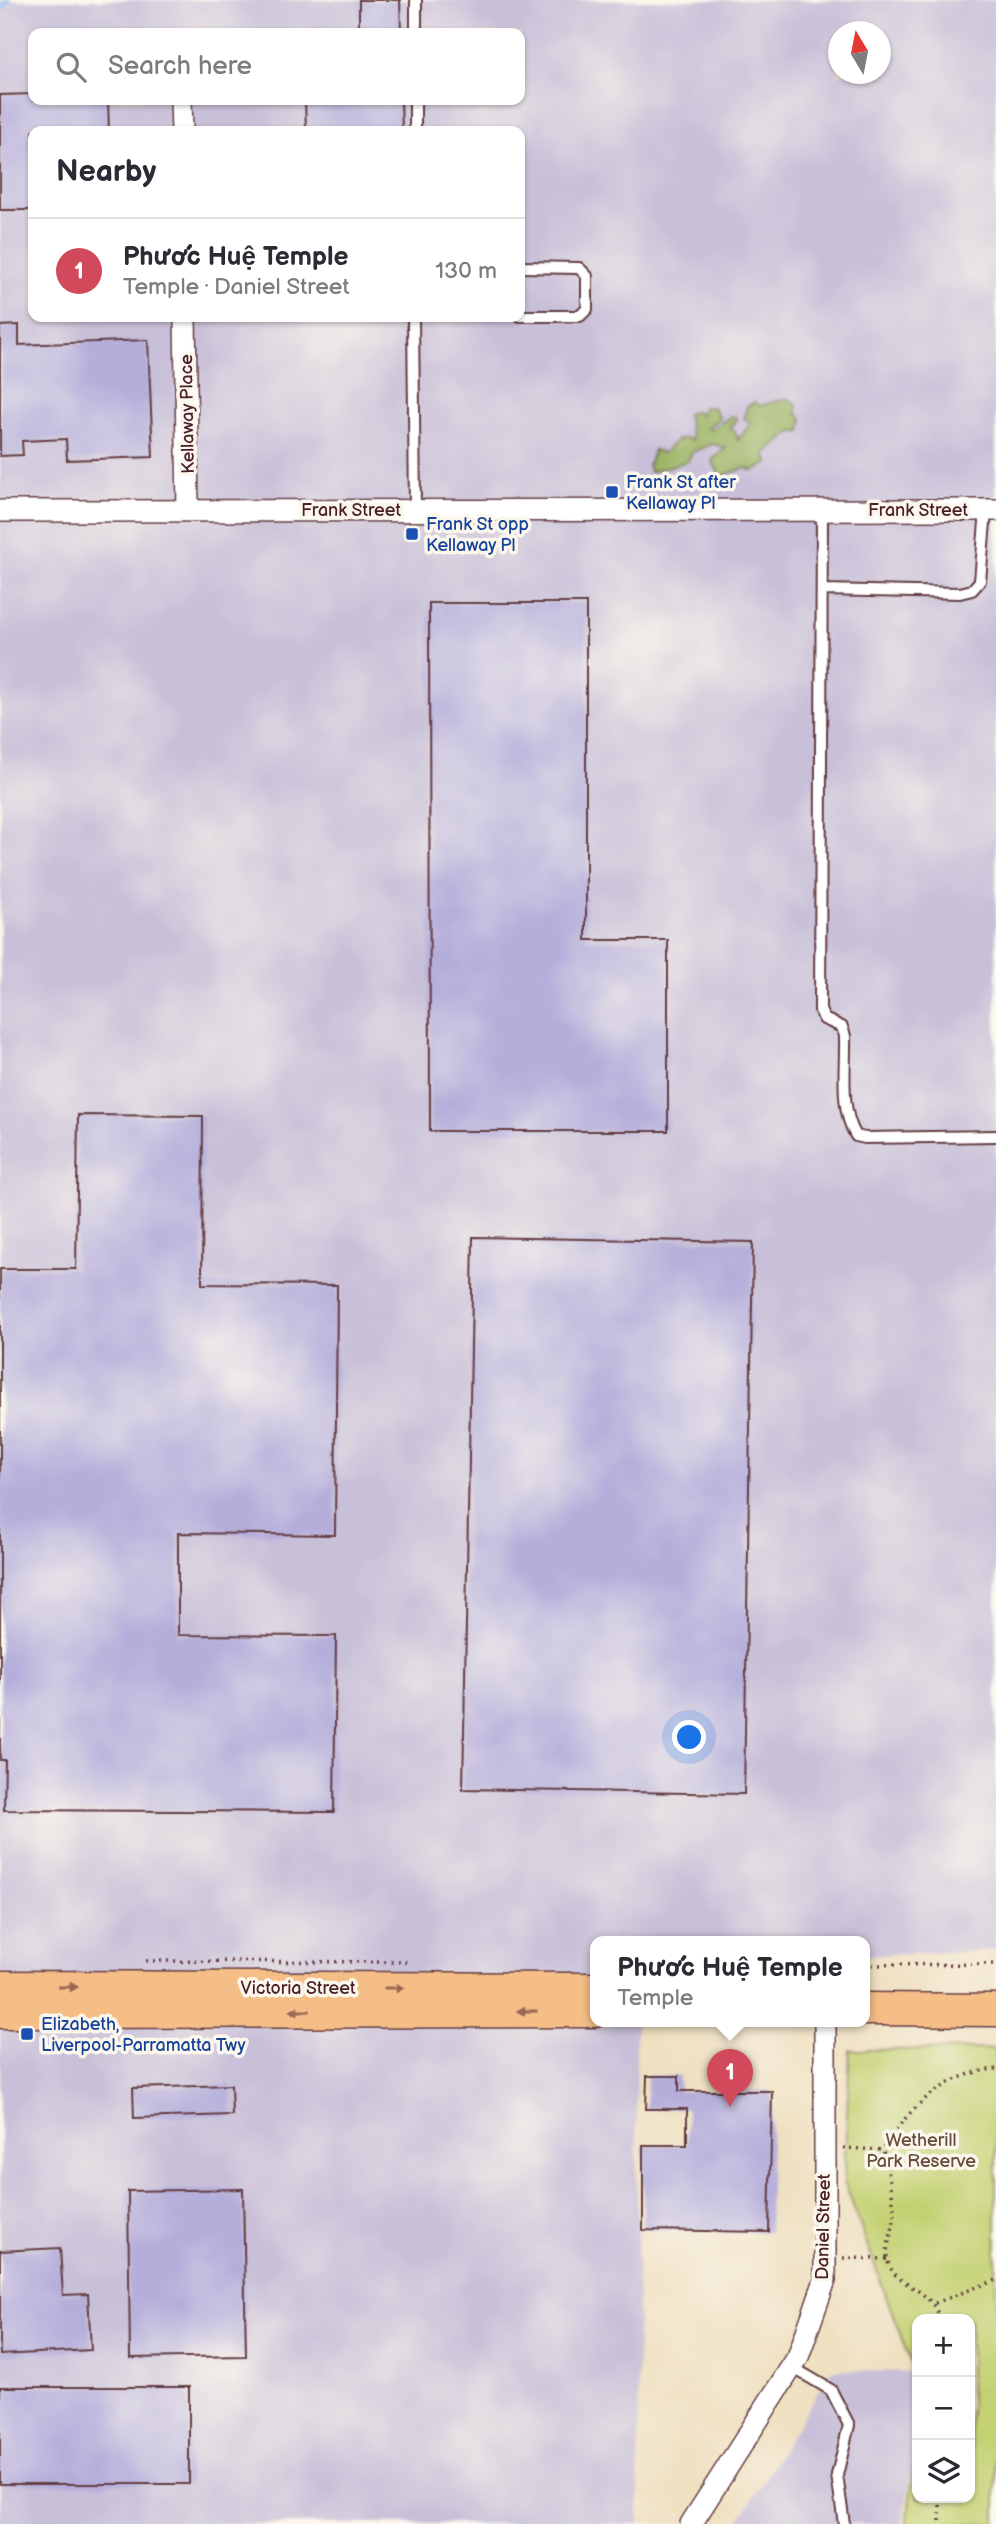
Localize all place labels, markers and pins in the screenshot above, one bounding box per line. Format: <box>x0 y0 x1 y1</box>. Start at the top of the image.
place label: Frank St after Kellaway Pl <box>626 472 736 514</box>
marker: Frank St after Kellaway Pl <box>604 484 620 500</box>
place label: Frank St opp Kellaway Pl <box>426 514 529 556</box>
marker: Frank St opp Kellaway Pl <box>404 526 420 542</box>
place label: Elizabeth, Liverpool-Parramatta Twy <box>41 2014 247 2056</box>
marker: Elizabeth, Liverpool-Parramatta Twy <box>19 2026 35 2042</box>
pin: 1 <box>707 2049 753 2107</box>

